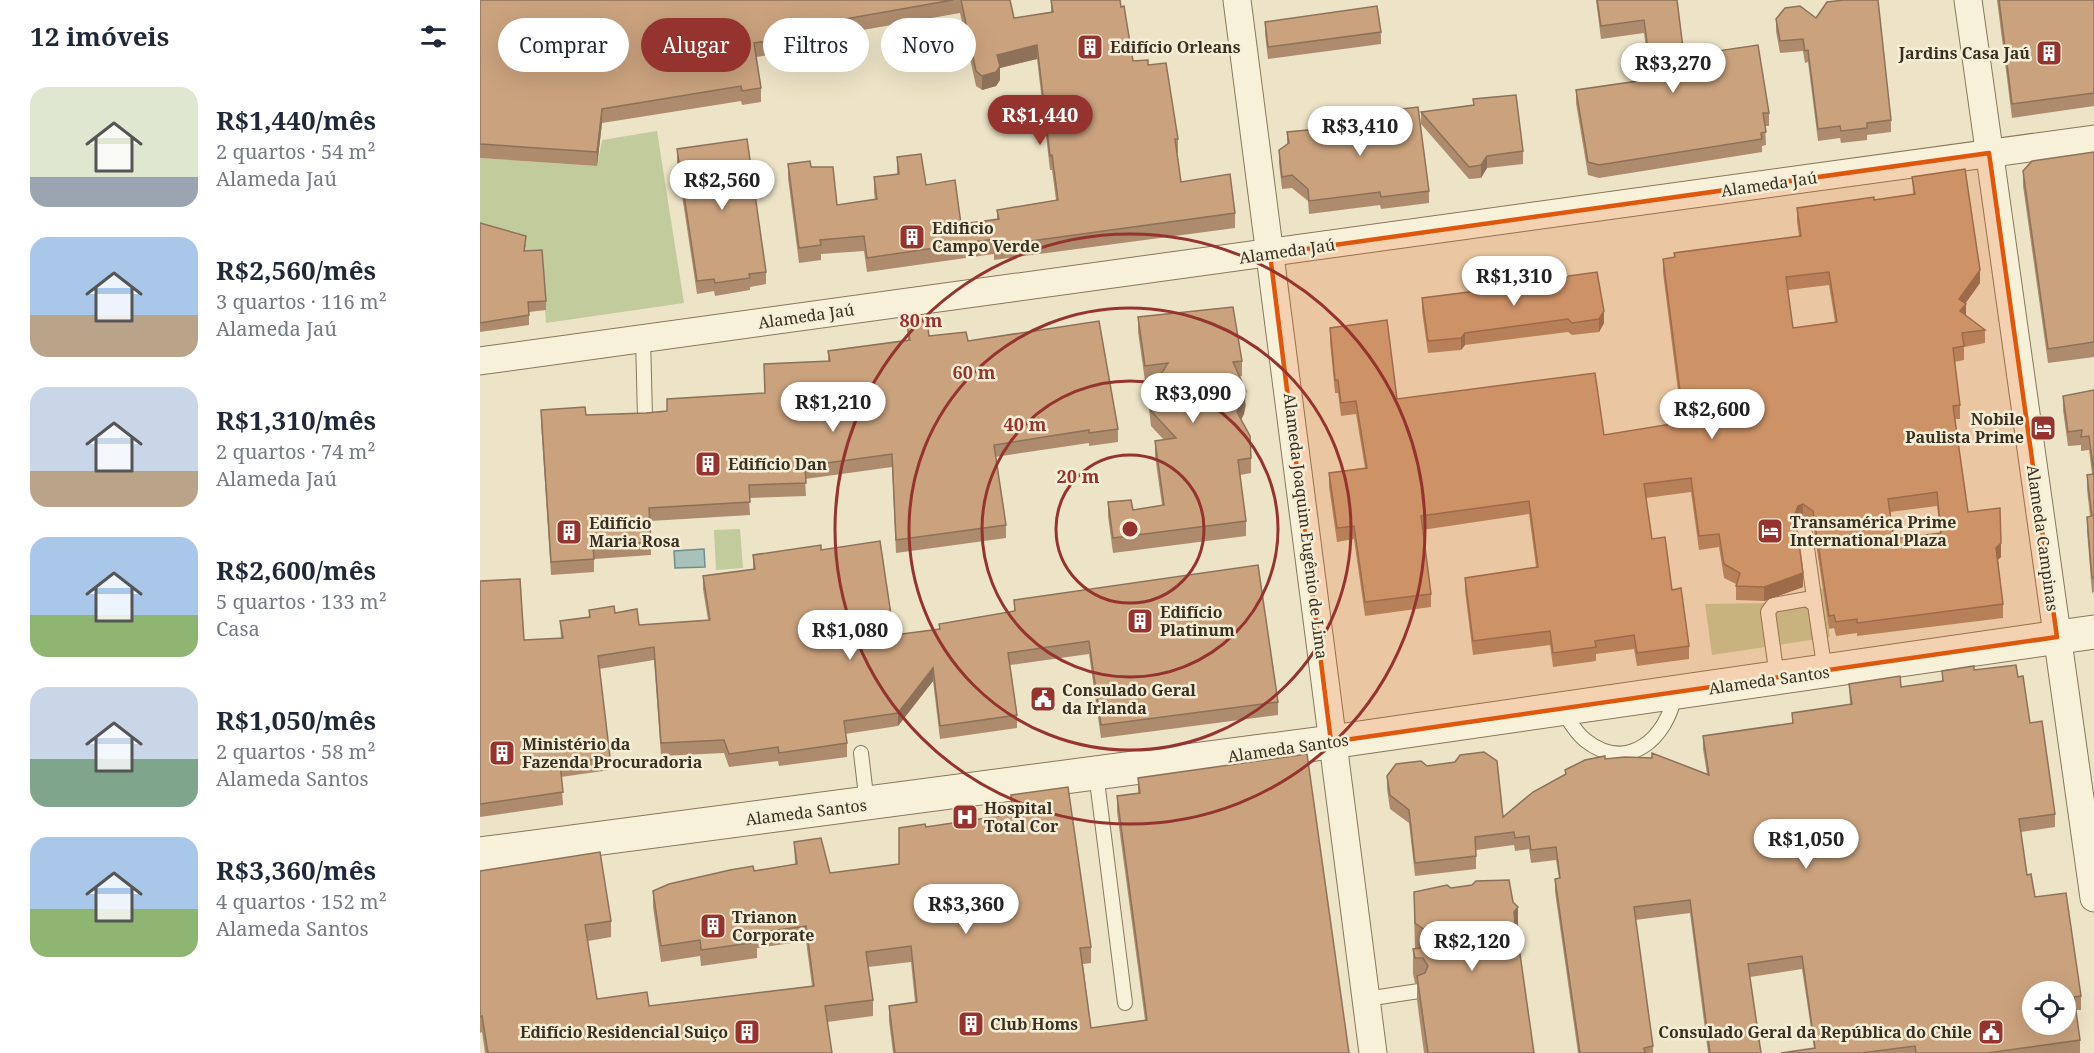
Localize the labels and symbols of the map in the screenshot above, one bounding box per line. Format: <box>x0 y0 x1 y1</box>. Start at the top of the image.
building icon: Edifício Orleans <box>1075 32 1105 62</box>
place label: Edifício Orleans <box>1110 36 1241 58</box>
building icon: Jardins Casa Jaú <box>2034 38 2064 68</box>
place label: Jardins Casa Jaú <box>1898 42 2030 64</box>
pin: R$3,270 <box>1618 43 1728 94</box>
pin: R$1,440 <box>985 95 1095 146</box>
pin: R$3,410 <box>1305 106 1415 157</box>
pin: R$2,560 <box>667 160 777 211</box>
street label: Alameda Jaú <box>1720 166 1818 202</box>
place label: Edificio Campo Verde <box>932 217 1040 257</box>
building icon: Edificio Campo Verde <box>897 222 927 252</box>
street label: Alameda Jaú <box>1238 233 1336 269</box>
pin: R$1,310 <box>1459 256 1569 307</box>
street label: Alameda Jaú <box>757 298 855 334</box>
text: 80 m <box>900 308 943 332</box>
text: 60 m <box>953 360 996 384</box>
pin: R$3,090 <box>1138 373 1248 424</box>
pin: R$1,210 <box>778 382 888 433</box>
pin: R$2,600 <box>1657 389 1767 440</box>
street label: Alameda Joaquim Eugênio de Lima <box>1279 392 1333 660</box>
place label: Nobile Paulista Prime <box>1905 408 2024 448</box>
text: 40 m <box>1004 412 1047 436</box>
hotel icon: Nobile Paulista Prime <box>2028 413 2058 443</box>
building icon: Edifício Dan <box>693 449 723 479</box>
place label: Edifício Dan <box>728 453 828 475</box>
street label: Alameda Campinas <box>2022 463 2064 613</box>
text: 20 m <box>1057 464 1100 488</box>
place label: Transamérica Prime International Plaza <box>1790 511 1956 551</box>
place label: Edifício Maria Rosa <box>589 512 681 552</box>
hotel icon: Transamérica Prime International Plaza <box>1755 516 1785 546</box>
building icon: Edifício Maria Rosa <box>554 517 584 547</box>
centre of rings <box>1120 519 1140 539</box>
place label: Edifício Platinum <box>1160 601 1235 641</box>
building icon: Edifício Platinum <box>1125 606 1155 636</box>
pin: R$1,080 <box>795 610 905 661</box>
street label: Alameda Santos <box>1707 661 1831 699</box>
place label: Consulado Geral da Irlanda <box>1062 679 1196 719</box>
public building icon: Consulado Geral da Irlanda <box>1028 684 1058 714</box>
street label: Alameda Santos <box>1226 729 1350 767</box>
place label: Ministério da Fazenda Procuradoria <box>522 733 703 773</box>
building icon: Ministério da Fazenda Procuradoria <box>487 738 517 768</box>
street label: Alameda Santos <box>744 794 868 830</box>
place label: Hospital Total Cor <box>984 797 1059 837</box>
hospital icon: Hospital Total Cor <box>950 802 980 832</box>
pin: R$1,050 <box>1751 819 1861 870</box>
pin: R$3,360 <box>911 884 1021 935</box>
place label: Trianon Corporate <box>732 906 814 946</box>
building icon: Trianon Corporate <box>698 911 728 941</box>
pin: R$2,120 <box>1417 921 1527 972</box>
building icon: Club Homs <box>956 1009 986 1039</box>
place label: Club Homs <box>990 1013 1078 1035</box>
building icon: Edifício Residencial Suiço <box>732 1017 762 1047</box>
public building icon: Consulado Geral da República do Chile <box>1976 1017 2006 1047</box>
place label: Edifício Residencial Suiço <box>520 1021 728 1043</box>
place label: Consulado Geral da República do Chile <box>1658 1021 1972 1043</box>

